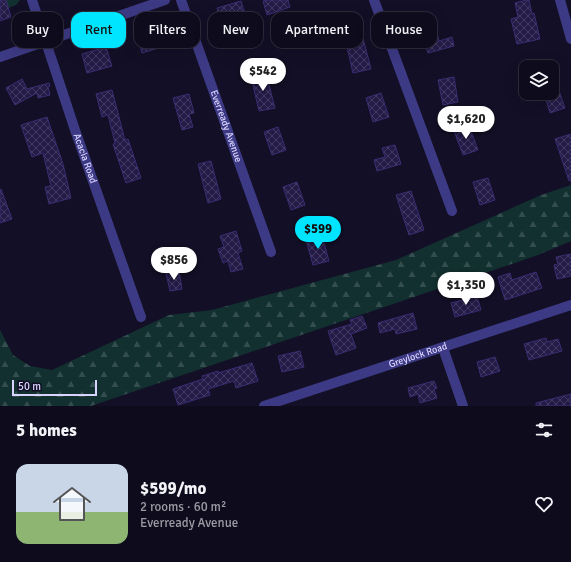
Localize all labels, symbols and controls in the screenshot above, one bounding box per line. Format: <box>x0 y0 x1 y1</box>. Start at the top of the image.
chip: Buy <box>12 12 63 48</box>
chip: Rent <box>71 12 126 48</box>
chip: Filters <box>134 12 200 48</box>
chip: New <box>208 12 263 48</box>
chip: Apartment <box>271 12 363 48</box>
chip: House <box>371 12 437 48</box>
pin: $542 <box>239 58 287 92</box>
map controls <box>519 60 559 100</box>
button: layers <box>519 60 559 100</box>
text: $542 <box>249 63 277 79</box>
street label: Everready Avenue <box>208 89 244 164</box>
pin: $1,620 <box>433 106 499 140</box>
text: $1,620 <box>447 111 485 127</box>
street label: Acacia Road <box>71 132 99 185</box>
pin: $599 <box>294 216 342 250</box>
text: $599 <box>304 221 332 237</box>
pin: $856 <box>150 247 198 281</box>
text: $856 <box>160 252 188 268</box>
pin: $1,350 <box>433 272 499 306</box>
text: $1,350 <box>447 277 485 293</box>
street label: Greylock Road <box>387 340 449 371</box>
scale bar <box>12 378 97 397</box>
text: 50 m <box>18 380 41 393</box>
icon: filters <box>533 419 555 441</box>
text: 5 homes <box>16 420 77 441</box>
text: $599/mo <box>140 478 206 499</box>
icon: home <box>48 480 96 528</box>
icon: heart <box>533 493 555 515</box>
text: 2 rooms · 60 m² <box>140 499 226 515</box>
text: Everready Avenue <box>140 515 238 531</box>

